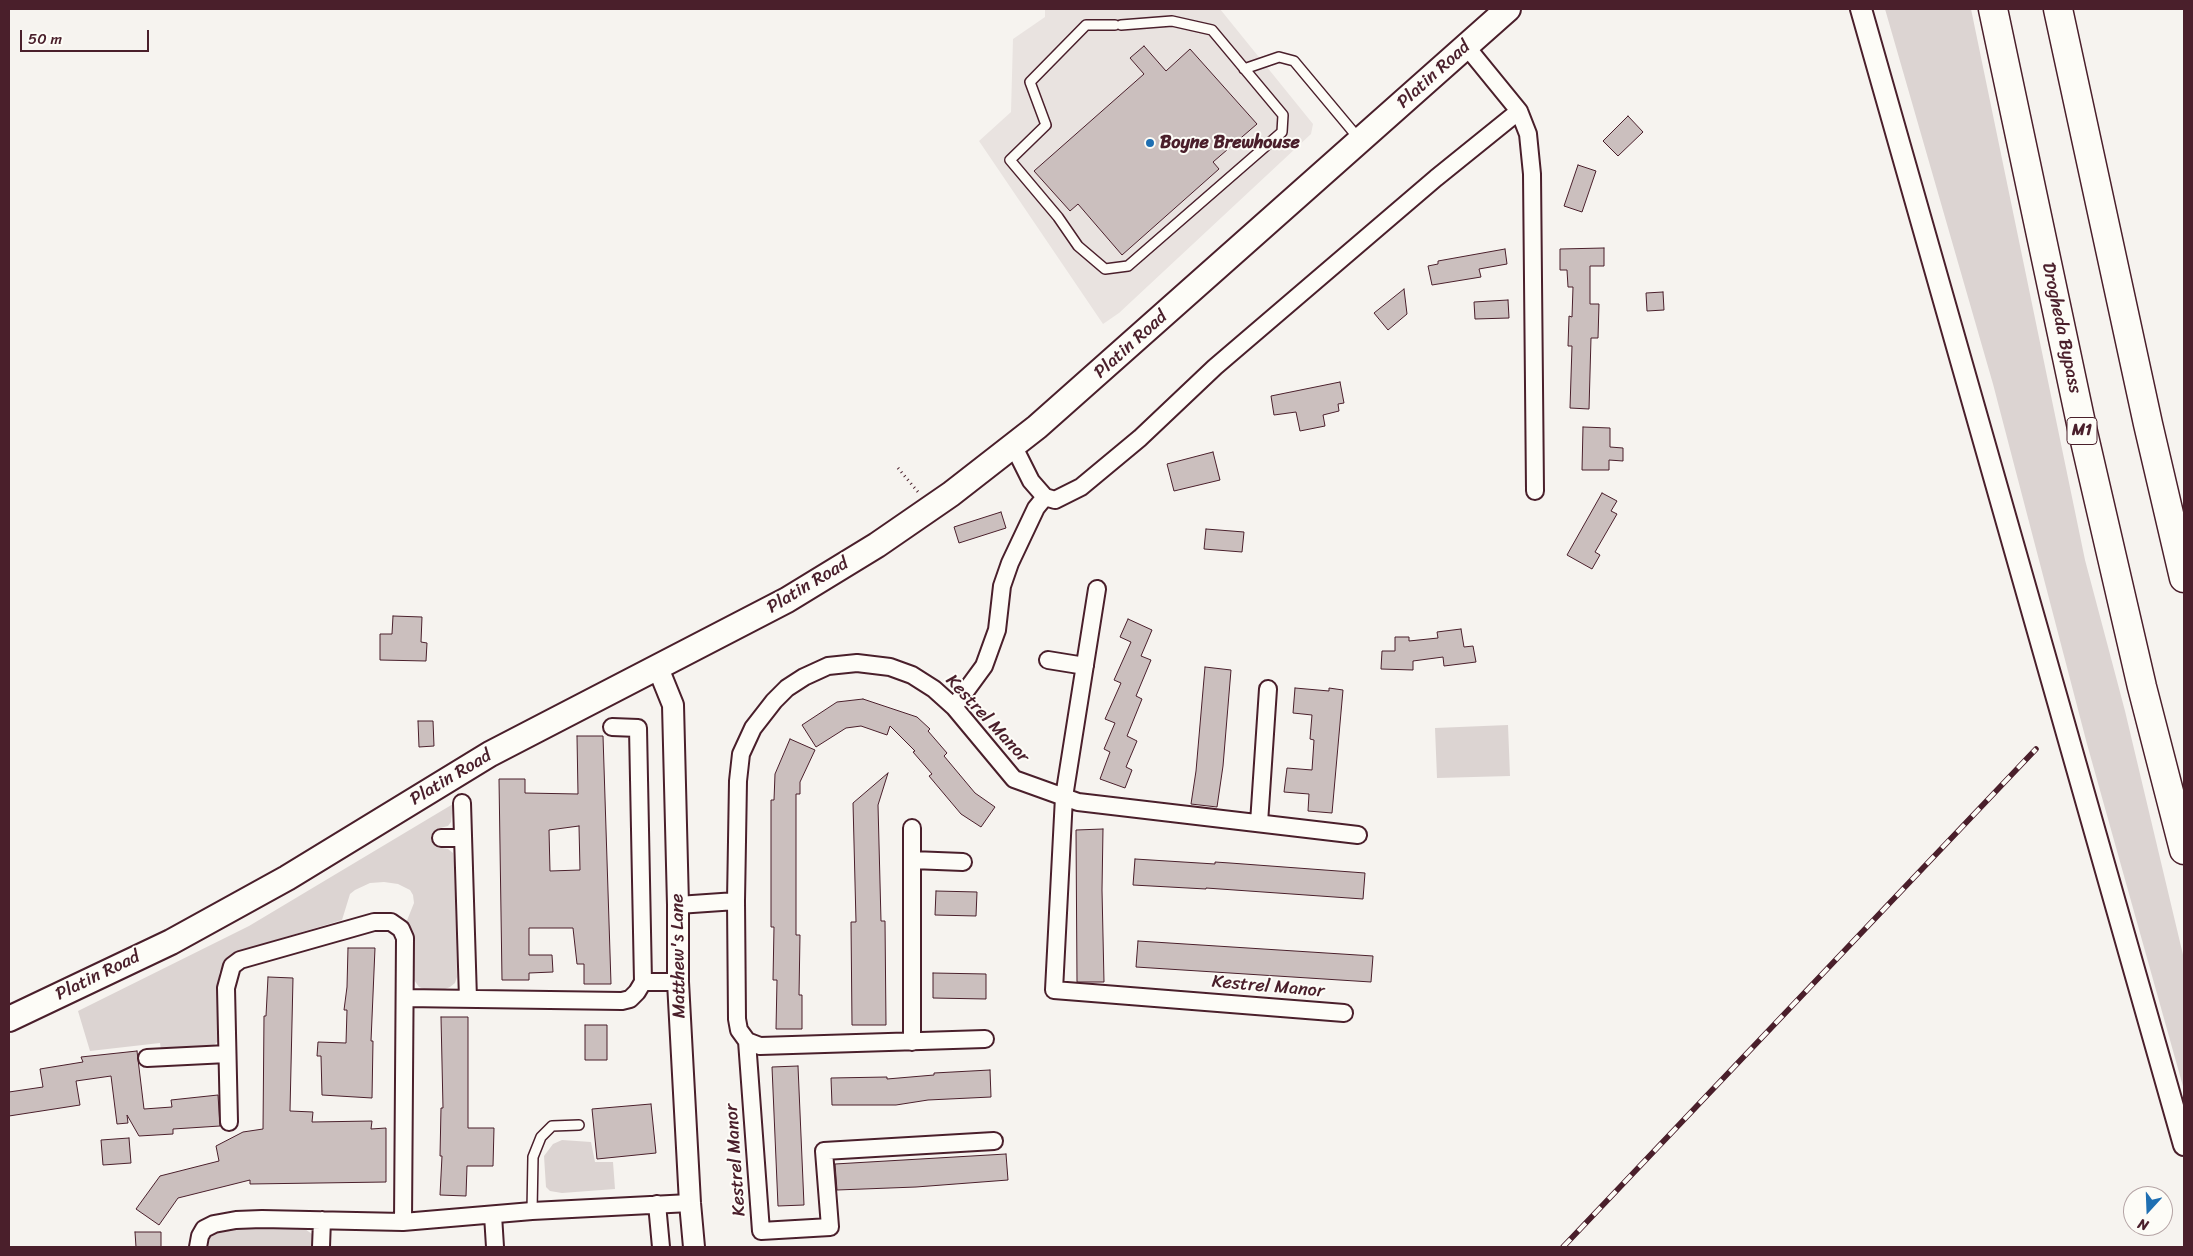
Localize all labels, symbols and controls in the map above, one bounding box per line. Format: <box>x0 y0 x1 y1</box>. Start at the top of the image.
scale bar <box>22 20 151 52</box>
text: 50 m <box>28 26 62 52</box>
street label: Platin Road <box>1393 37 1475 113</box>
place label: Boyne Brewhouse <box>1160 132 1300 154</box>
marker: Boyne Brewhouse <box>1144 137 1156 149</box>
street label: Drogheda Bypass <box>2037 261 2085 395</box>
street label: Platin Road <box>1090 307 1172 383</box>
road number: M1 <box>2067 418 2097 444</box>
street label: Platin Road <box>763 553 853 619</box>
street label: Kestrel Manor <box>941 670 1033 768</box>
street label: Platin Road <box>406 745 496 811</box>
street label: Matthew's Lane <box>667 893 691 1019</box>
street label: Platin Road <box>52 946 144 1006</box>
street label: Kestrel Manor <box>1211 971 1325 1003</box>
street label: Kestrel Manor <box>721 1103 751 1217</box>
north arrow <box>2123 1186 2173 1236</box>
text: N <box>2134 1211 2152 1238</box>

